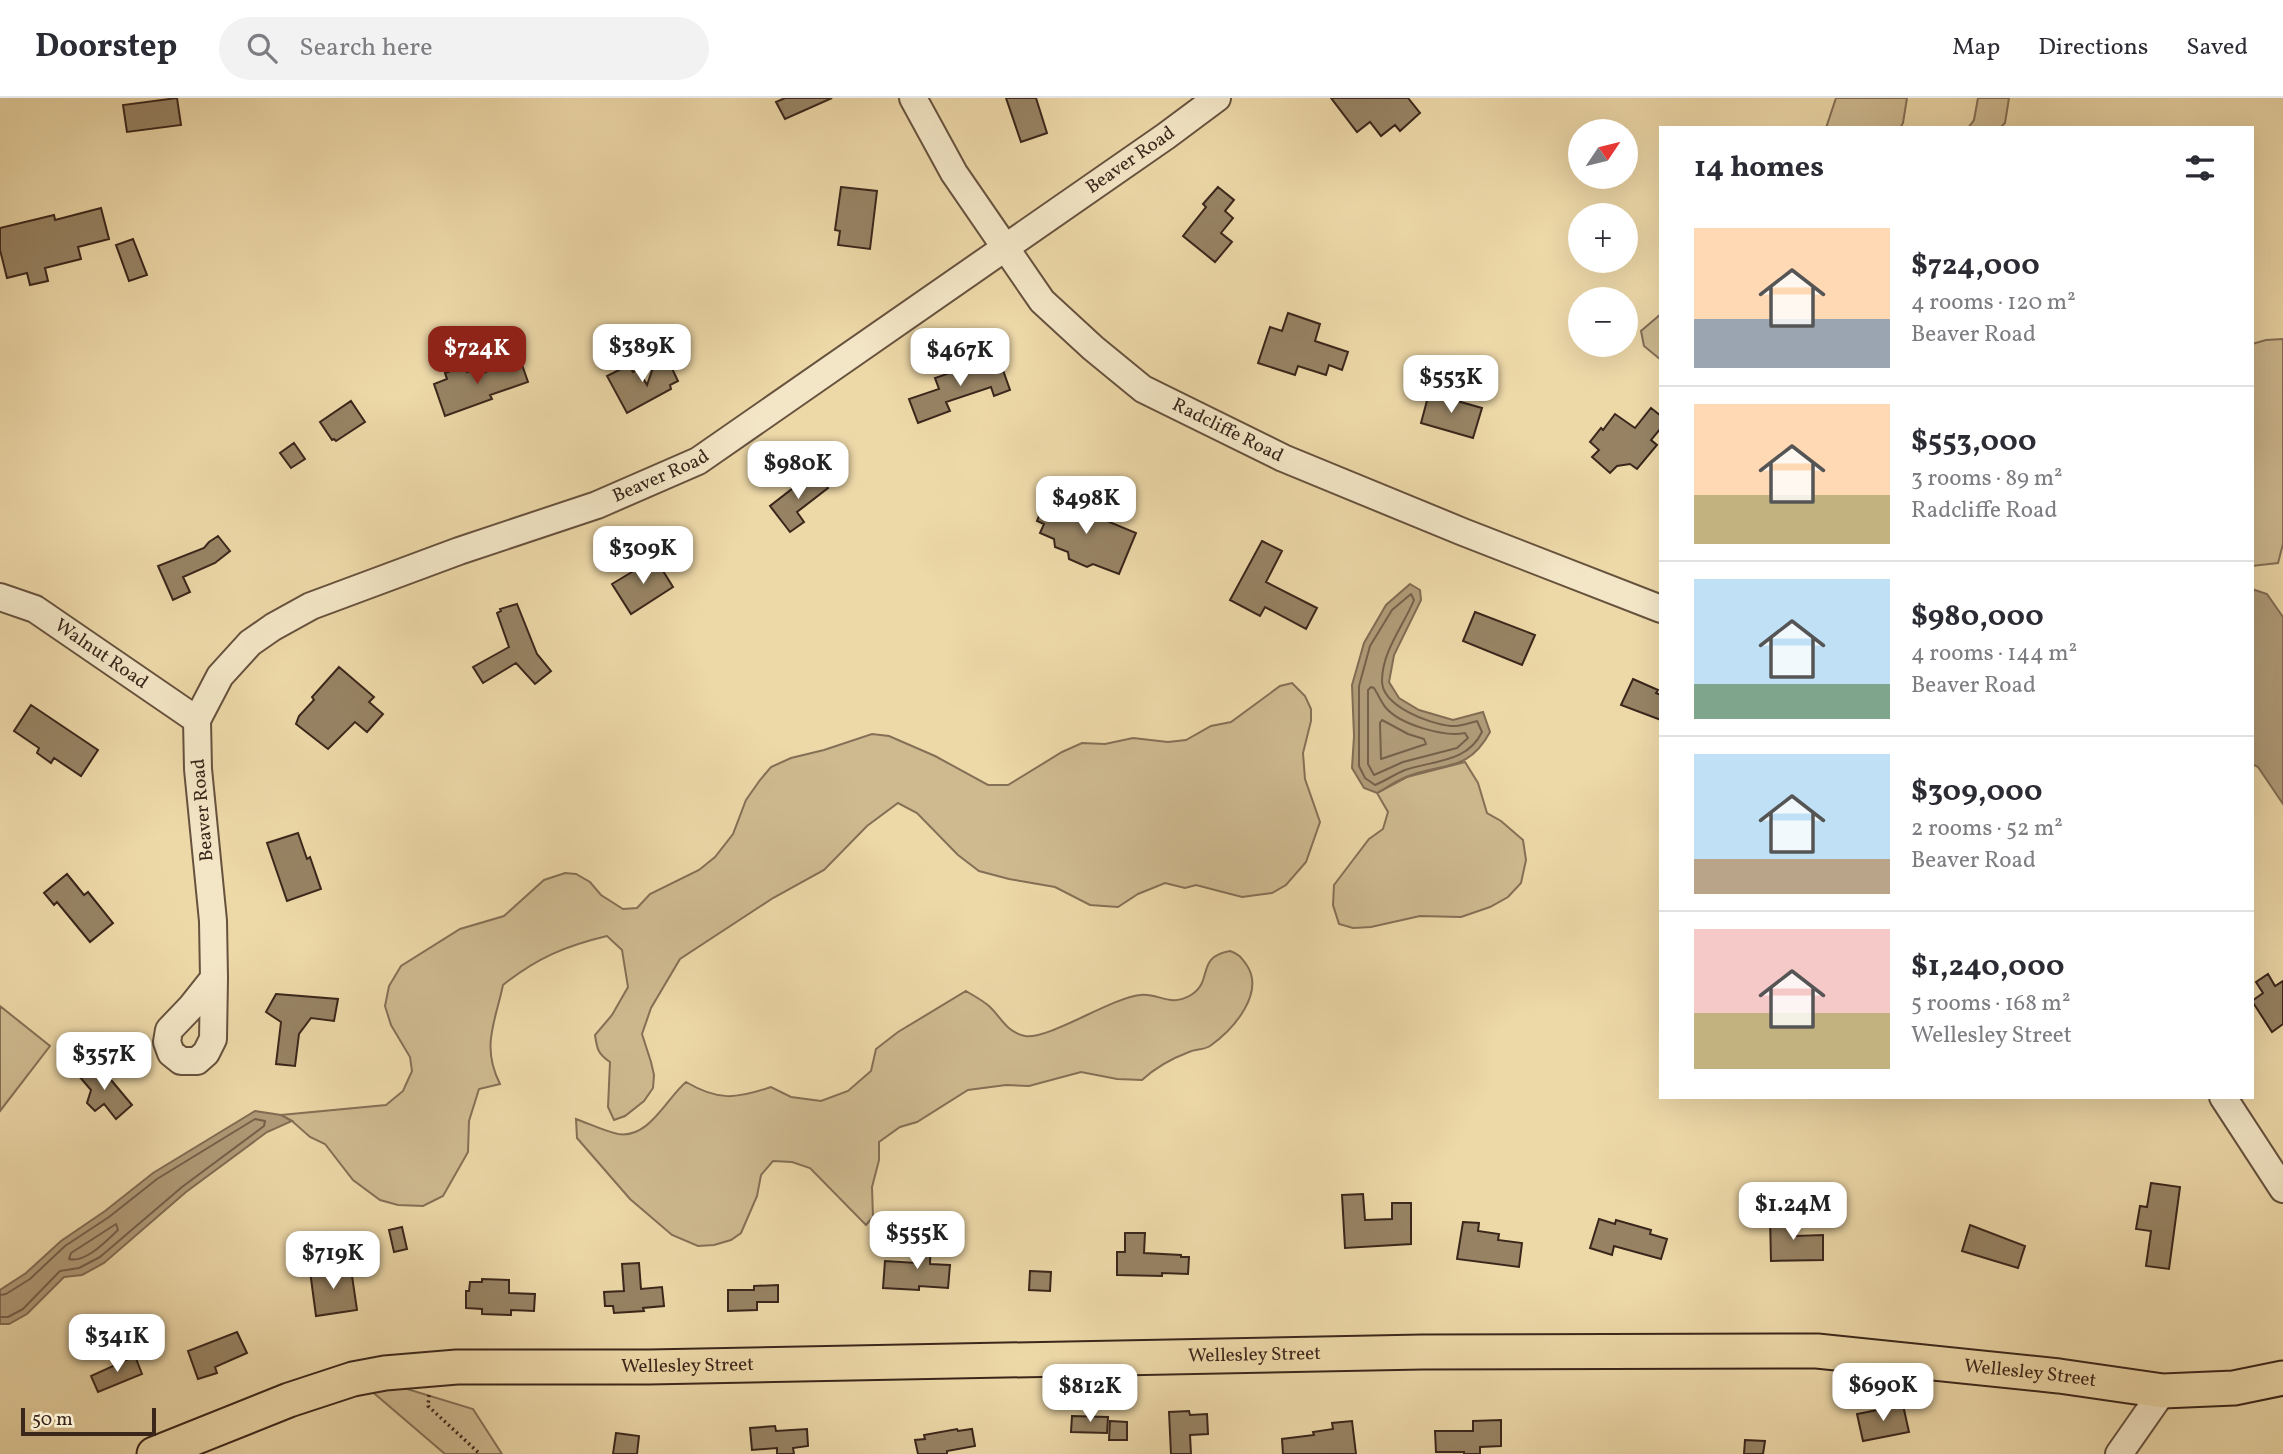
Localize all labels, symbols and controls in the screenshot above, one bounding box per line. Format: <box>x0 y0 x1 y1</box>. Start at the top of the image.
search box <box>219 17 709 80</box>
text: Doorstep <box>35 25 177 71</box>
icon: search <box>243 29 281 67</box>
text: Search here <box>299 30 433 66</box>
text: Map <box>1952 31 2000 65</box>
text: Directions <box>2038 31 2148 65</box>
text: Saved <box>2186 31 2248 65</box>
north arrow <box>1568 119 1638 189</box>
map controls <box>1568 119 1638 357</box>
street label: Beaver Road <box>1081 120 1181 201</box>
text: 14 homes <box>1694 147 1824 189</box>
icon: filters <box>2181 149 2219 187</box>
button: + <box>1568 203 1638 273</box>
text: $724,000 <box>1911 245 2040 287</box>
icon: home <box>1750 256 1834 340</box>
button: − <box>1568 287 1638 357</box>
text: 4 rooms · 120 m² <box>1911 287 2076 319</box>
text: Beaver Road <box>1911 319 2036 351</box>
pin: $389K <box>593 324 691 384</box>
pin: $724K <box>428 327 526 386</box>
pin: $467K <box>911 328 1009 388</box>
text: $389K <box>609 331 675 363</box>
text: $724K <box>444 333 510 365</box>
text: $467K <box>927 335 993 367</box>
pin: $553K <box>1402 356 1500 415</box>
text: $553K <box>1419 362 1483 394</box>
street label: Radcliffe Road <box>1167 392 1288 469</box>
text: $553,000 <box>1911 421 2037 463</box>
icon: home <box>1750 432 1834 516</box>
pin: $980K <box>749 442 847 501</box>
street label: Beaver Road <box>609 444 715 510</box>
text: $980K <box>764 448 832 480</box>
text: 3 rooms · 89 m² <box>1911 463 2063 495</box>
pin: $498K <box>1037 476 1135 536</box>
text: $498K <box>1052 483 1120 515</box>
text: Radcliffe Road <box>1911 495 2057 527</box>
pin: $309K <box>594 526 692 586</box>
text: $309K <box>609 533 677 565</box>
text: $980,000 <box>1911 596 2044 638</box>
icon: home <box>1750 607 1834 691</box>
street label: Walnut Road <box>49 613 153 696</box>
text: 4 rooms · 144 m² <box>1911 638 2077 670</box>
text: Beaver Road <box>1911 670 2036 702</box>
street label: Beaver Road <box>186 757 220 863</box>
text: $309,000 <box>1911 771 2042 813</box>
icon: home <box>1750 782 1834 866</box>
text: 2 rooms · 52 m² <box>1911 813 2063 845</box>
text: Beaver Road <box>1911 845 2036 877</box>
text: $1,240,000 <box>1911 946 2064 988</box>
icon: home <box>1750 957 1834 1041</box>
text: 5 rooms · 168 m² <box>1911 988 2070 1020</box>
text: Wellesley Street <box>1911 1020 2072 1052</box>
pin: $357K <box>55 1032 153 1092</box>
text: $357K <box>72 1039 136 1071</box>
pin: $1.24M <box>1736 1182 1850 1242</box>
text: $1.24M <box>1755 1189 1831 1221</box>
pin: $555K <box>868 1212 966 1271</box>
text: $555K <box>886 1218 948 1250</box>
pin: $719K <box>284 1232 382 1291</box>
text: $719K <box>302 1238 364 1270</box>
pin: $341K <box>68 1314 166 1374</box>
text: $341K <box>85 1321 149 1353</box>
street label: Wellesley Street <box>1188 1341 1321 1370</box>
street label: Wellesley Street <box>621 1352 754 1380</box>
street label: Wellesley Street <box>1963 1353 2098 1394</box>
pin: $812K <box>1041 1364 1139 1424</box>
pin: $690K <box>1834 1364 1932 1423</box>
text: $690K <box>1848 1370 1918 1402</box>
text: $812K <box>1058 1371 1122 1403</box>
scale bar <box>21 1405 156 1437</box>
text: 50 m <box>32 1407 73 1433</box>

